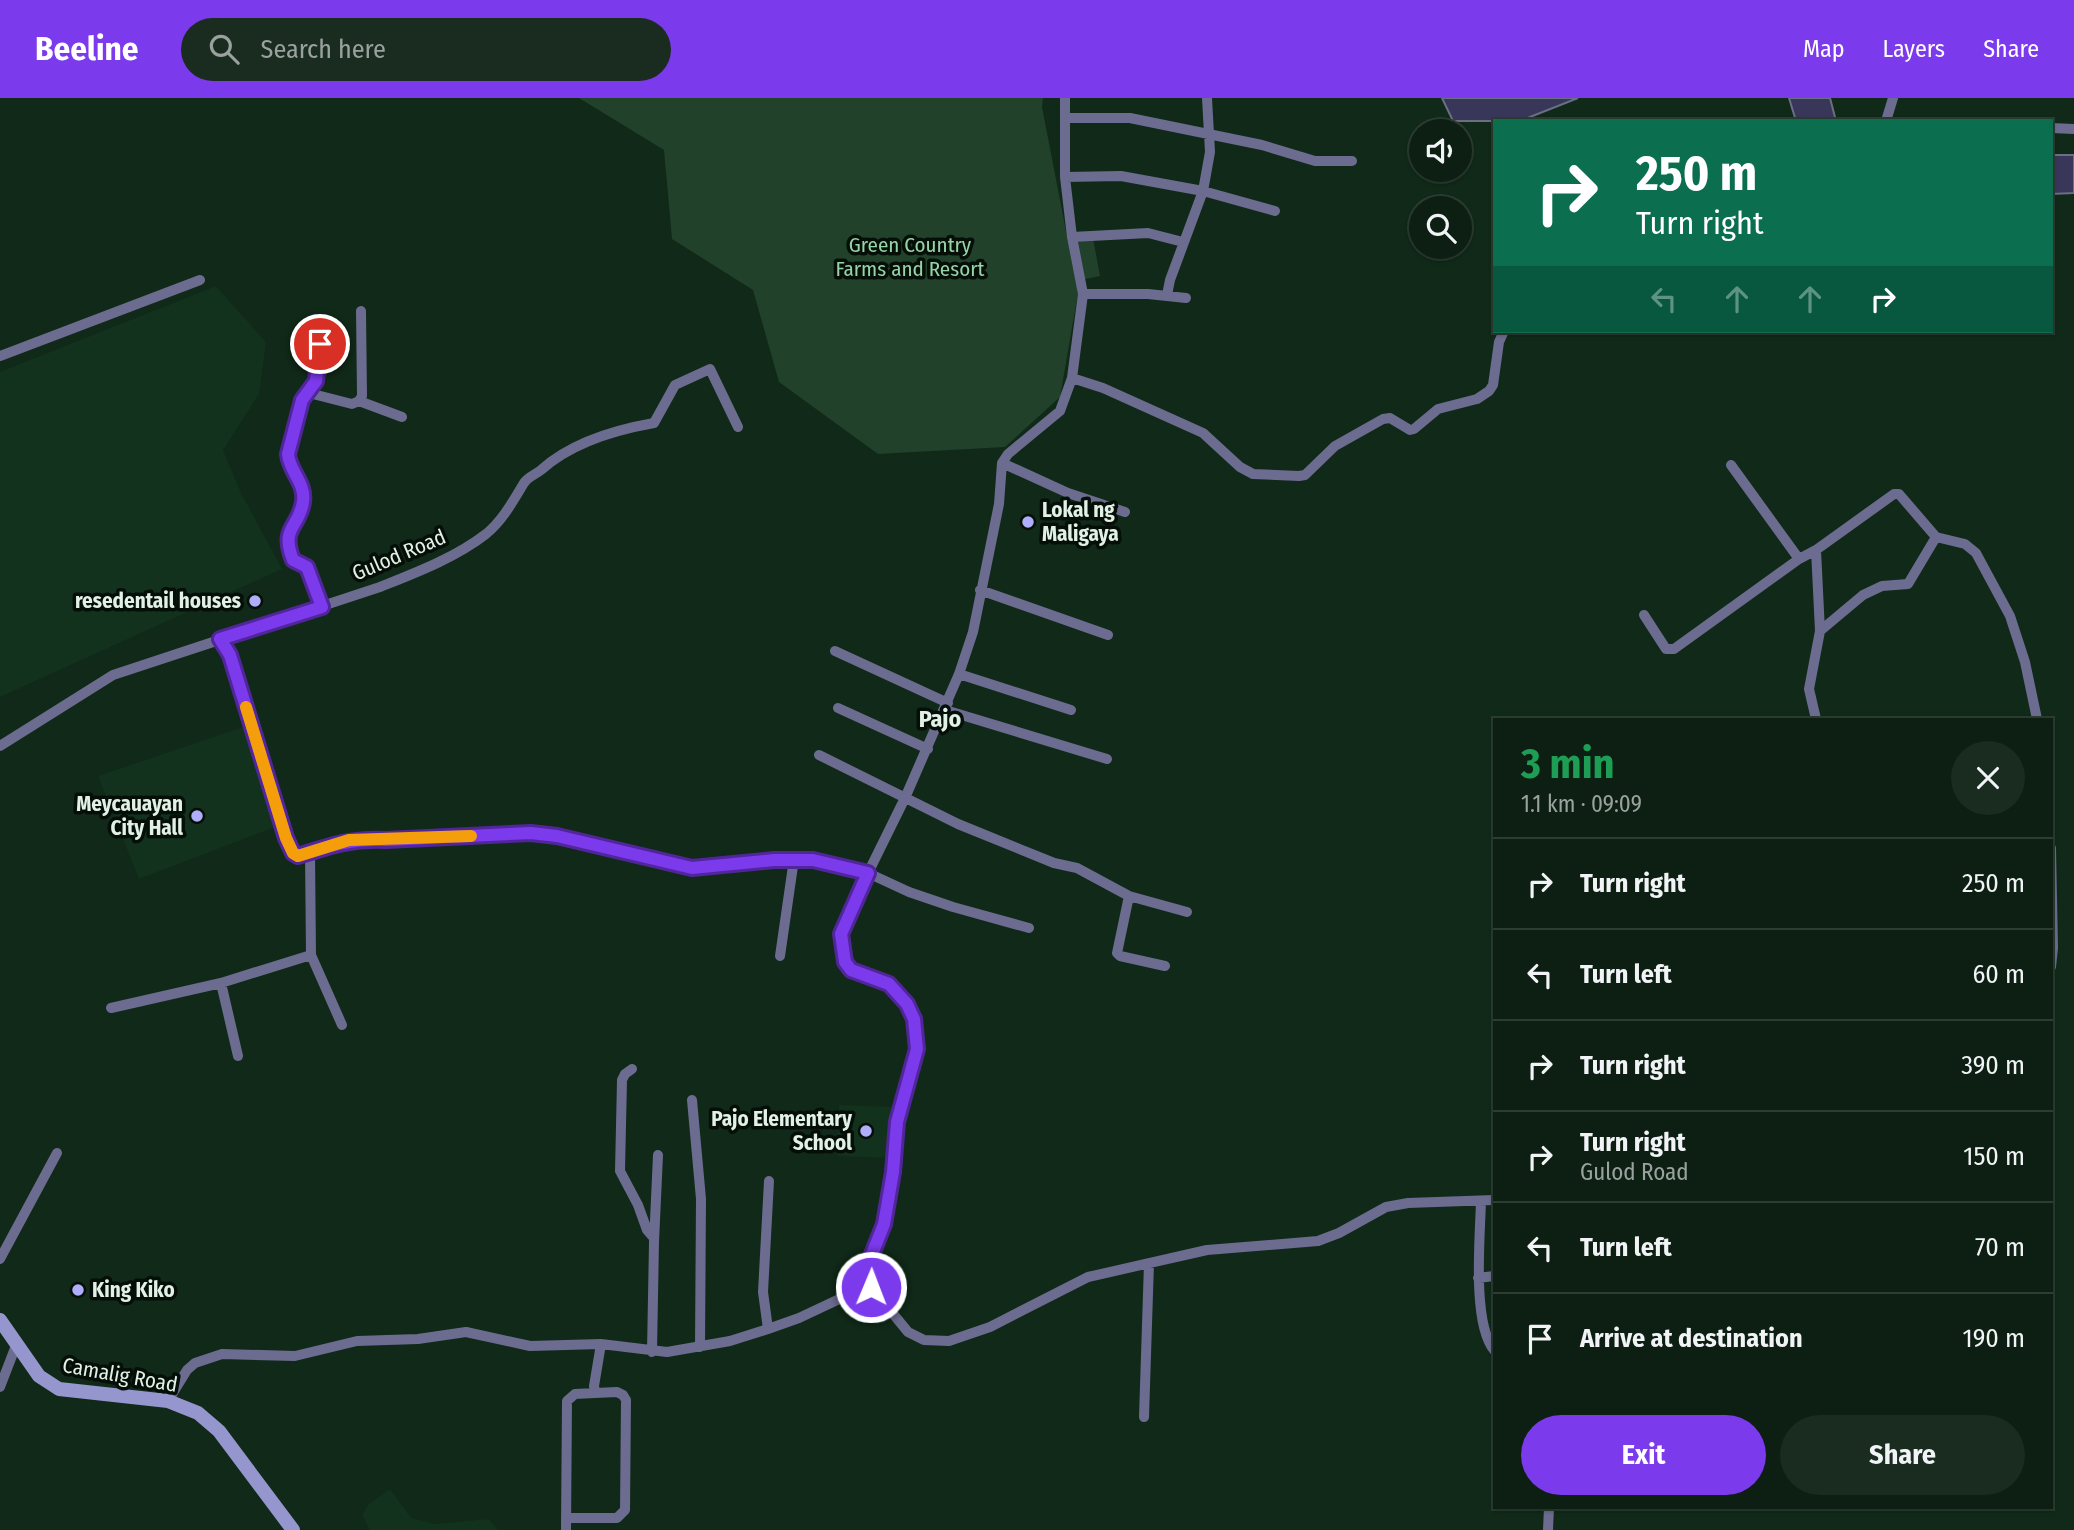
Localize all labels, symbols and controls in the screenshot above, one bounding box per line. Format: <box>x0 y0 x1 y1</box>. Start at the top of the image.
search box <box>181 18 671 81</box>
text: Beeline <box>35 29 139 69</box>
icon: search <box>205 30 243 68</box>
text: Search here <box>261 34 386 65</box>
text: Map <box>1803 35 1845 63</box>
text: Layers <box>1883 35 1945 63</box>
text: Share <box>1983 35 2039 63</box>
map controls <box>1409 119 1472 259</box>
button: sound <box>1409 119 1472 182</box>
text: 250 m <box>1636 144 1757 203</box>
icon: right <box>1521 147 1612 238</box>
button: search <box>1409 196 1472 259</box>
text: Turn right <box>1636 204 1763 242</box>
park label: Green Country Farms and Resort <box>836 232 985 282</box>
icon: left <box>1645 280 1683 318</box>
icon: ahead <box>1718 280 1756 318</box>
icon: ahead <box>1791 280 1829 318</box>
icon: right <box>1864 280 1902 318</box>
pin <box>290 314 350 374</box>
icon: arrive <box>301 325 339 363</box>
place label: Lokal ng Maligaya <box>1042 497 1119 547</box>
marker: Lokal ng Maligaya <box>1020 514 1036 530</box>
street label: Gulod Road <box>348 524 450 586</box>
place label: resedentail houses <box>75 588 241 614</box>
marker: resedentail houses <box>247 593 263 609</box>
district label: Pajo <box>919 705 962 733</box>
text: 3 min <box>1521 739 1615 789</box>
button: close <box>1951 741 2025 815</box>
text: 1.1 km · 09:09 <box>1521 790 1642 818</box>
place label: Meycauayan City Hall <box>76 791 183 841</box>
marker: Meycauayan City Hall <box>189 808 205 824</box>
icon: right <box>1521 865 1559 903</box>
text: Turn right <box>1580 868 1686 899</box>
text: 250 m <box>1962 868 2025 899</box>
icon: left <box>1521 956 1559 994</box>
text: Turn left <box>1580 959 1672 990</box>
text: 60 m <box>1972 959 2025 990</box>
icon: right <box>1521 1047 1559 1085</box>
text: Turn right <box>1580 1050 1686 1081</box>
text: 390 m <box>1961 1050 2025 1081</box>
place label: Pajo Elementary School <box>711 1106 853 1156</box>
marker: Pajo Elementary School <box>858 1123 874 1139</box>
text: Turn right <box>1580 1127 1686 1158</box>
icon: right <box>1521 1138 1559 1176</box>
text: 150 m <box>1963 1141 2025 1172</box>
text: Gulod Road <box>1580 1158 1689 1186</box>
icon: left <box>1521 1229 1559 1267</box>
text: Turn left <box>1580 1232 1672 1263</box>
text: 70 m <box>1975 1232 2025 1263</box>
position arrow <box>834 1250 908 1324</box>
place label: King Kiko <box>92 1277 175 1303</box>
marker: King Kiko <box>70 1282 86 1298</box>
icon: arrive <box>1521 1320 1559 1358</box>
text: Arrive at destination <box>1580 1323 1803 1354</box>
text: 190 m <box>1963 1323 2025 1354</box>
street label: Camalig Road <box>61 1352 179 1398</box>
button: Exit <box>1521 1415 1766 1495</box>
button: Share <box>1780 1415 2025 1495</box>

